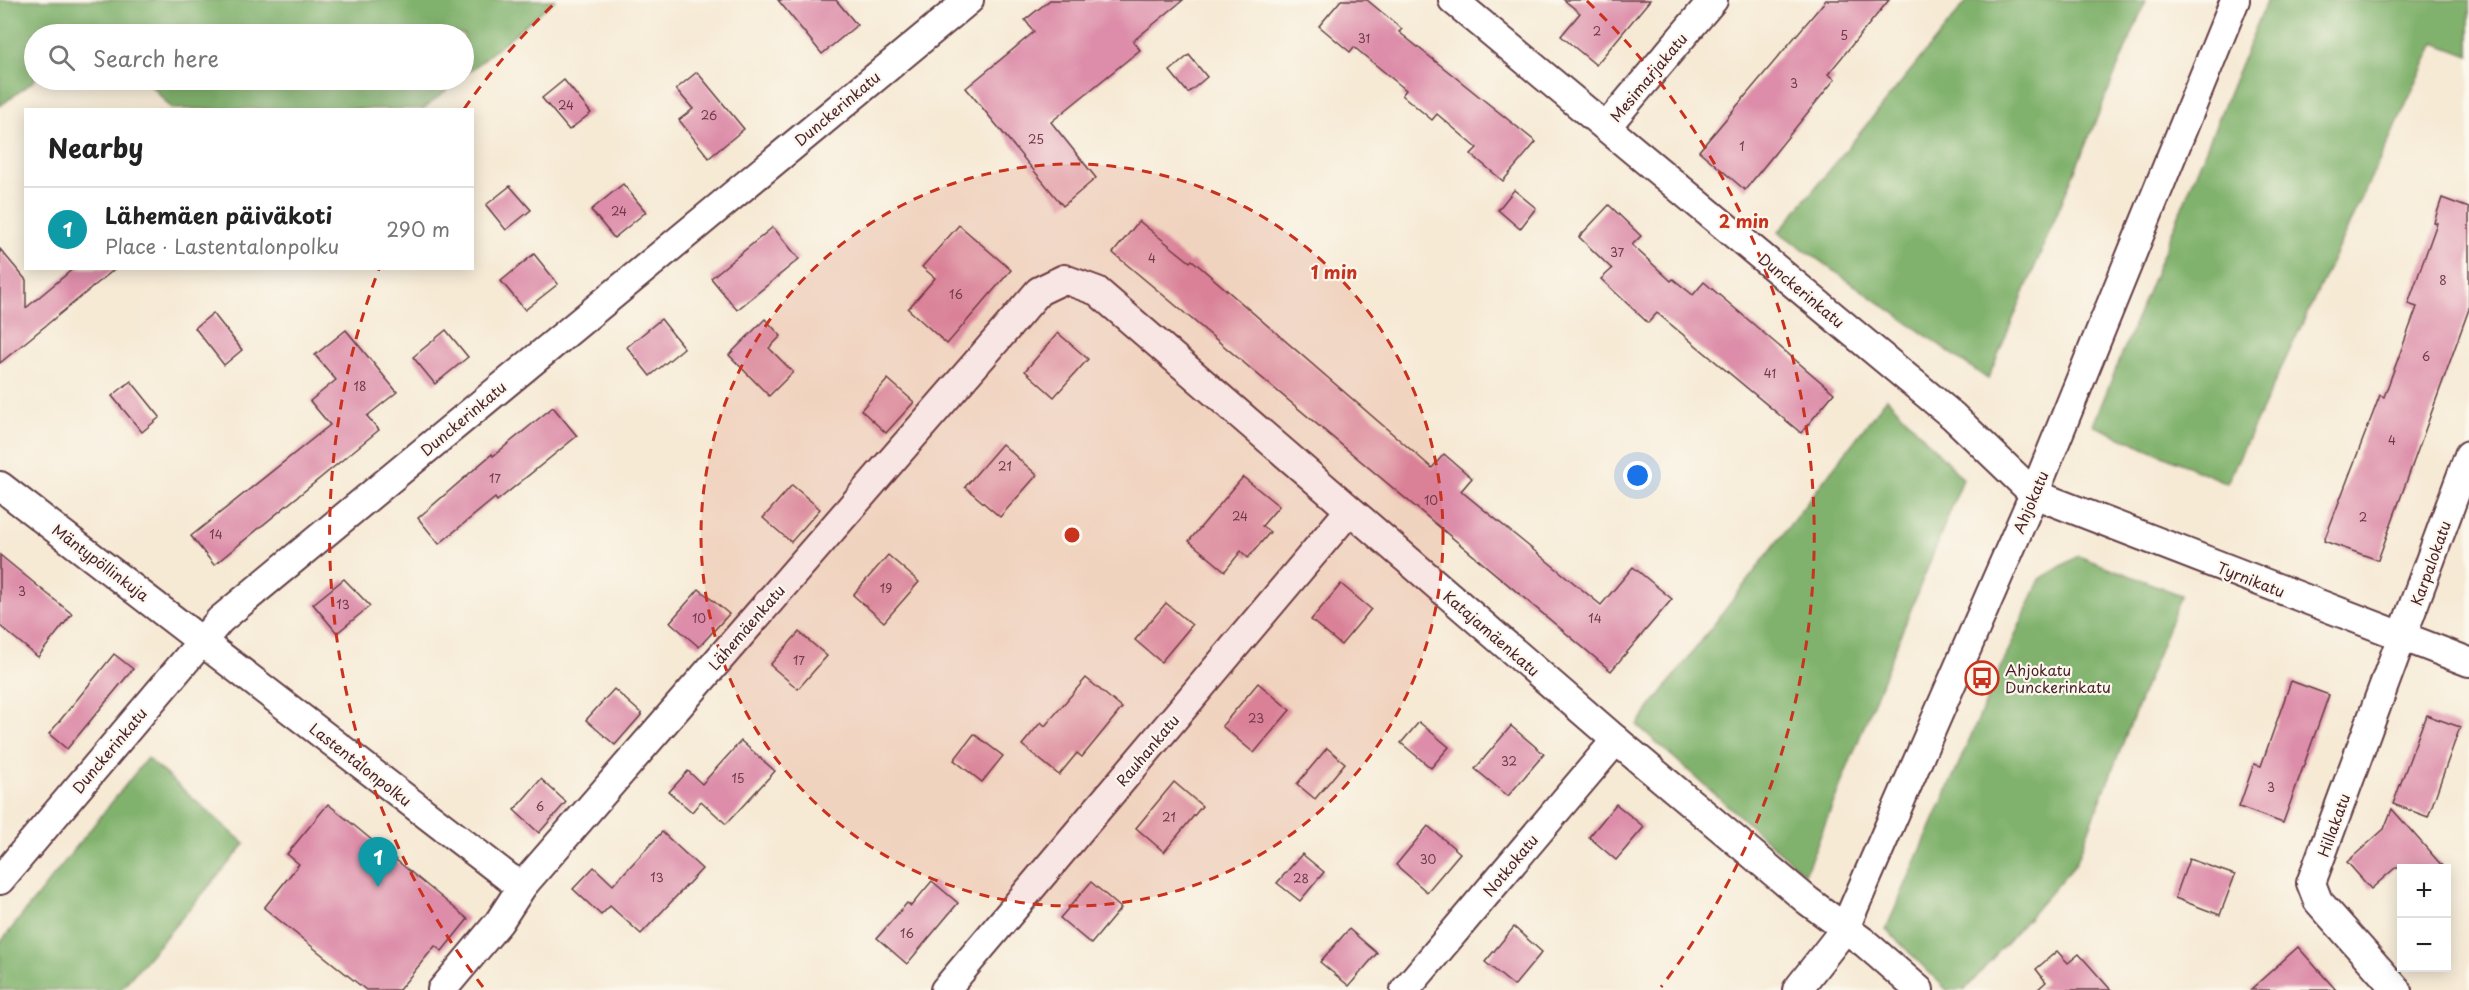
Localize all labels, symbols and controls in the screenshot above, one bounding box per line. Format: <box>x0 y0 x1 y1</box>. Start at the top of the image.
house number: 2 <box>1593 22 1601 40</box>
search box <box>24 24 474 90</box>
house number: 5 <box>1840 26 1848 44</box>
street label: Mesimarjakatu <box>1604 27 1692 127</box>
house number: 31 <box>1358 29 1370 47</box>
icon: search <box>45 41 78 74</box>
text: Search here <box>93 41 219 74</box>
street label: Dunckerinkatu <box>789 65 885 151</box>
house number: 3 <box>1790 74 1798 92</box>
house number: 24 <box>558 96 574 114</box>
house number: 26 <box>701 106 717 124</box>
text: Nearby <box>48 128 143 167</box>
house number: 25 <box>1028 130 1044 148</box>
house number: 1 <box>1739 137 1745 155</box>
text: Lähemäen päiväkoti <box>105 198 332 231</box>
house number: 24 <box>611 202 627 220</box>
text: 2 min <box>1719 207 1769 234</box>
text: 1 <box>63 214 72 244</box>
text: 290 m <box>386 214 450 244</box>
text: Place · Lastentalonpolku <box>105 231 339 261</box>
house number: 37 <box>1610 243 1625 261</box>
street label: Dunckerinkatu <box>1754 247 1850 333</box>
house number: 4 <box>1148 249 1156 267</box>
text: 1 min <box>1311 258 1357 285</box>
house number: 8 <box>2439 271 2447 289</box>
house number: 16 <box>949 285 963 303</box>
house number: 6 <box>2422 347 2430 365</box>
house number: 41 <box>1764 364 1776 382</box>
street label: Dunckerinkatu <box>415 375 511 461</box>
house number: 18 <box>354 377 366 395</box>
house number: 4 <box>2388 431 2396 449</box>
house number: 21 <box>998 457 1012 475</box>
your location <box>1623 461 1652 490</box>
street label: Ahjokatu <box>2006 467 2054 537</box>
house number: 17 <box>489 469 501 487</box>
house number: 10 <box>1424 491 1438 509</box>
house number: 24 <box>1232 507 1248 525</box>
house number: 2 <box>2359 508 2367 526</box>
street label: Karpalokatu <box>2404 517 2456 609</box>
street label: Mäntypöllinkuja <box>48 518 155 606</box>
house number: 14 <box>209 525 223 543</box>
centre of rings <box>1062 525 1082 545</box>
street label: Tyrnikatu <box>2214 556 2288 602</box>
street label: Lähemäenkatu <box>702 579 790 675</box>
house number: 19 <box>880 579 892 597</box>
house number: 3 <box>18 582 26 600</box>
street label: Katajamäenkatu <box>1439 585 1545 681</box>
house number: 13 <box>336 595 350 613</box>
house number: 10 <box>692 609 706 627</box>
house number: 14 <box>1588 609 1602 627</box>
house number: 17 <box>793 651 805 669</box>
place label: Ahjokatu Dunckerinkatu <box>2005 658 2111 698</box>
bus stop icon: Ahjokatu Dunckerinkatu <box>1964 660 2000 696</box>
street label: Dunckerinkatu <box>66 702 152 798</box>
street label: Rauhankatu <box>1110 709 1184 791</box>
house number: 23 <box>1248 709 1264 727</box>
street label: Lastentalonpolku <box>305 717 417 811</box>
house number: 32 <box>1501 752 1517 770</box>
house number: 15 <box>731 769 745 787</box>
house number: 3 <box>2267 778 2275 796</box>
street label: Hillakatu <box>2311 790 2355 860</box>
house number: 6 <box>536 797 544 815</box>
house number: 21 <box>1162 808 1176 826</box>
street label: Notkokatu <box>1477 829 1543 901</box>
pin: 1 <box>358 838 398 887</box>
house number: 30 <box>1420 850 1437 868</box>
map controls <box>2397 864 2451 972</box>
button: + <box>2397 864 2451 918</box>
house number: 13 <box>650 868 664 886</box>
house number: 28 <box>1293 869 1309 887</box>
button: − <box>2397 918 2451 972</box>
house number: 16 <box>900 924 914 942</box>

